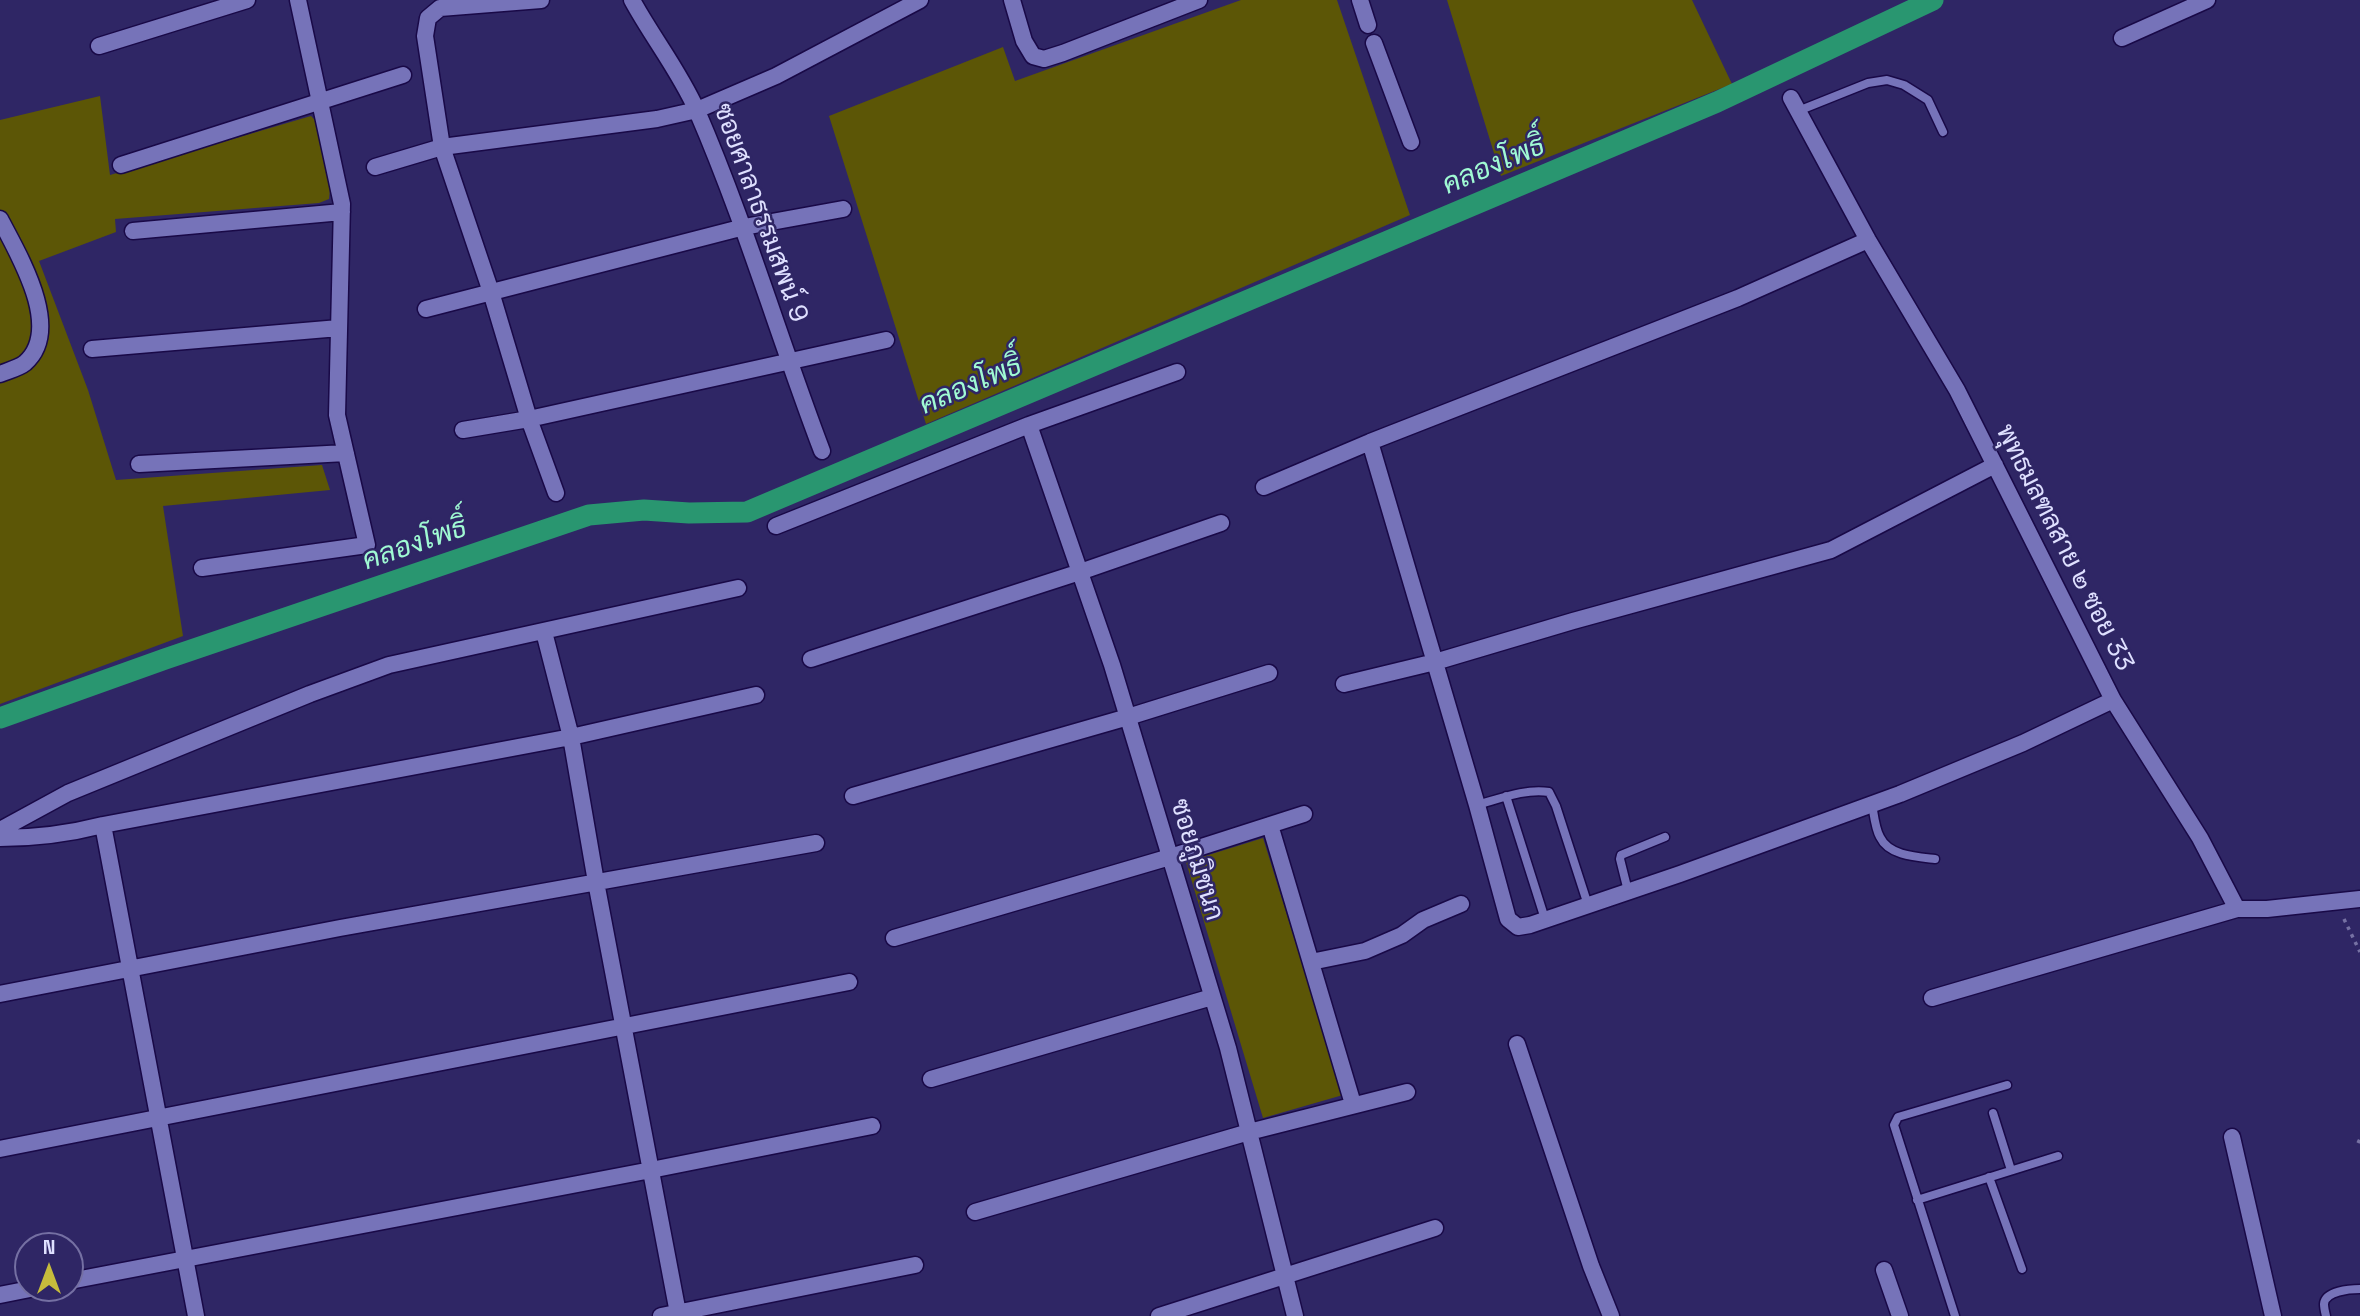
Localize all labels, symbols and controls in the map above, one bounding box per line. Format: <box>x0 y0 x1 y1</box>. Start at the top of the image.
street label: ซอยศาลาธรรมสพน์ 9 <box>706 99 814 327</box>
water label: คลองโพธิ์ <box>1438 129 1550 203</box>
water label: คลองโพธิ์ <box>915 349 1027 423</box>
street label: พุทธมลฑลสาย ๒ ซอย 33 <box>1988 420 2140 676</box>
water label: คลองโพธิ์ <box>358 511 472 579</box>
street label: ซอยภูมิชนก <box>1163 795 1229 925</box>
north arrow <box>14 1232 84 1302</box>
text: N <box>43 1235 55 1260</box>

